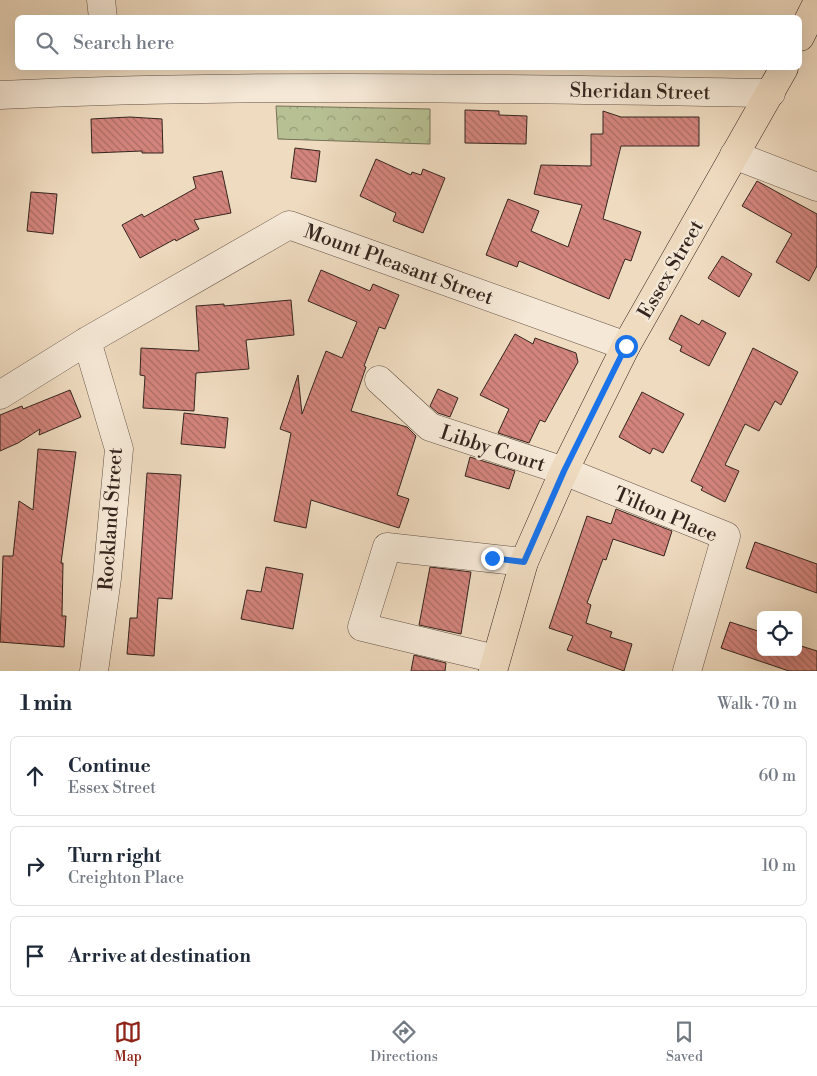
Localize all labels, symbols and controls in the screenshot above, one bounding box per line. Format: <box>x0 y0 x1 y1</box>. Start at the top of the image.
search box <box>15 15 802 70</box>
icon: search <box>33 29 61 57</box>
text: Search here <box>73 31 174 55</box>
street label: Sheridan Street <box>569 79 711 106</box>
street label: Essex Street <box>633 216 710 324</box>
street label: Mount Pleasant Street <box>300 220 497 311</box>
route start <box>615 335 638 358</box>
street label: Libby Court <box>437 421 548 478</box>
street label: Rockland Street <box>94 447 129 591</box>
street label: Tilton Place <box>610 482 721 548</box>
route end <box>481 547 504 570</box>
map controls <box>757 611 802 656</box>
button: locate <box>757 611 802 656</box>
text: 1 min <box>20 691 72 717</box>
text: Walk · 70 m <box>717 694 797 714</box>
text: Continue <box>68 754 151 778</box>
icon: ahead <box>21 762 49 790</box>
text: 60 m <box>758 766 796 786</box>
text: Essex Street <box>68 778 156 798</box>
text: Turn right <box>68 844 161 868</box>
icon: right <box>21 852 49 880</box>
text: 10 m <box>762 856 796 876</box>
text: Creighton Place <box>68 868 184 888</box>
icon: arrive <box>21 942 49 970</box>
text: Arrive at destination <box>68 944 251 968</box>
tab: Map <box>114 1018 142 1066</box>
tab: Directions <box>370 1018 438 1066</box>
tab: Saved <box>666 1018 703 1066</box>

